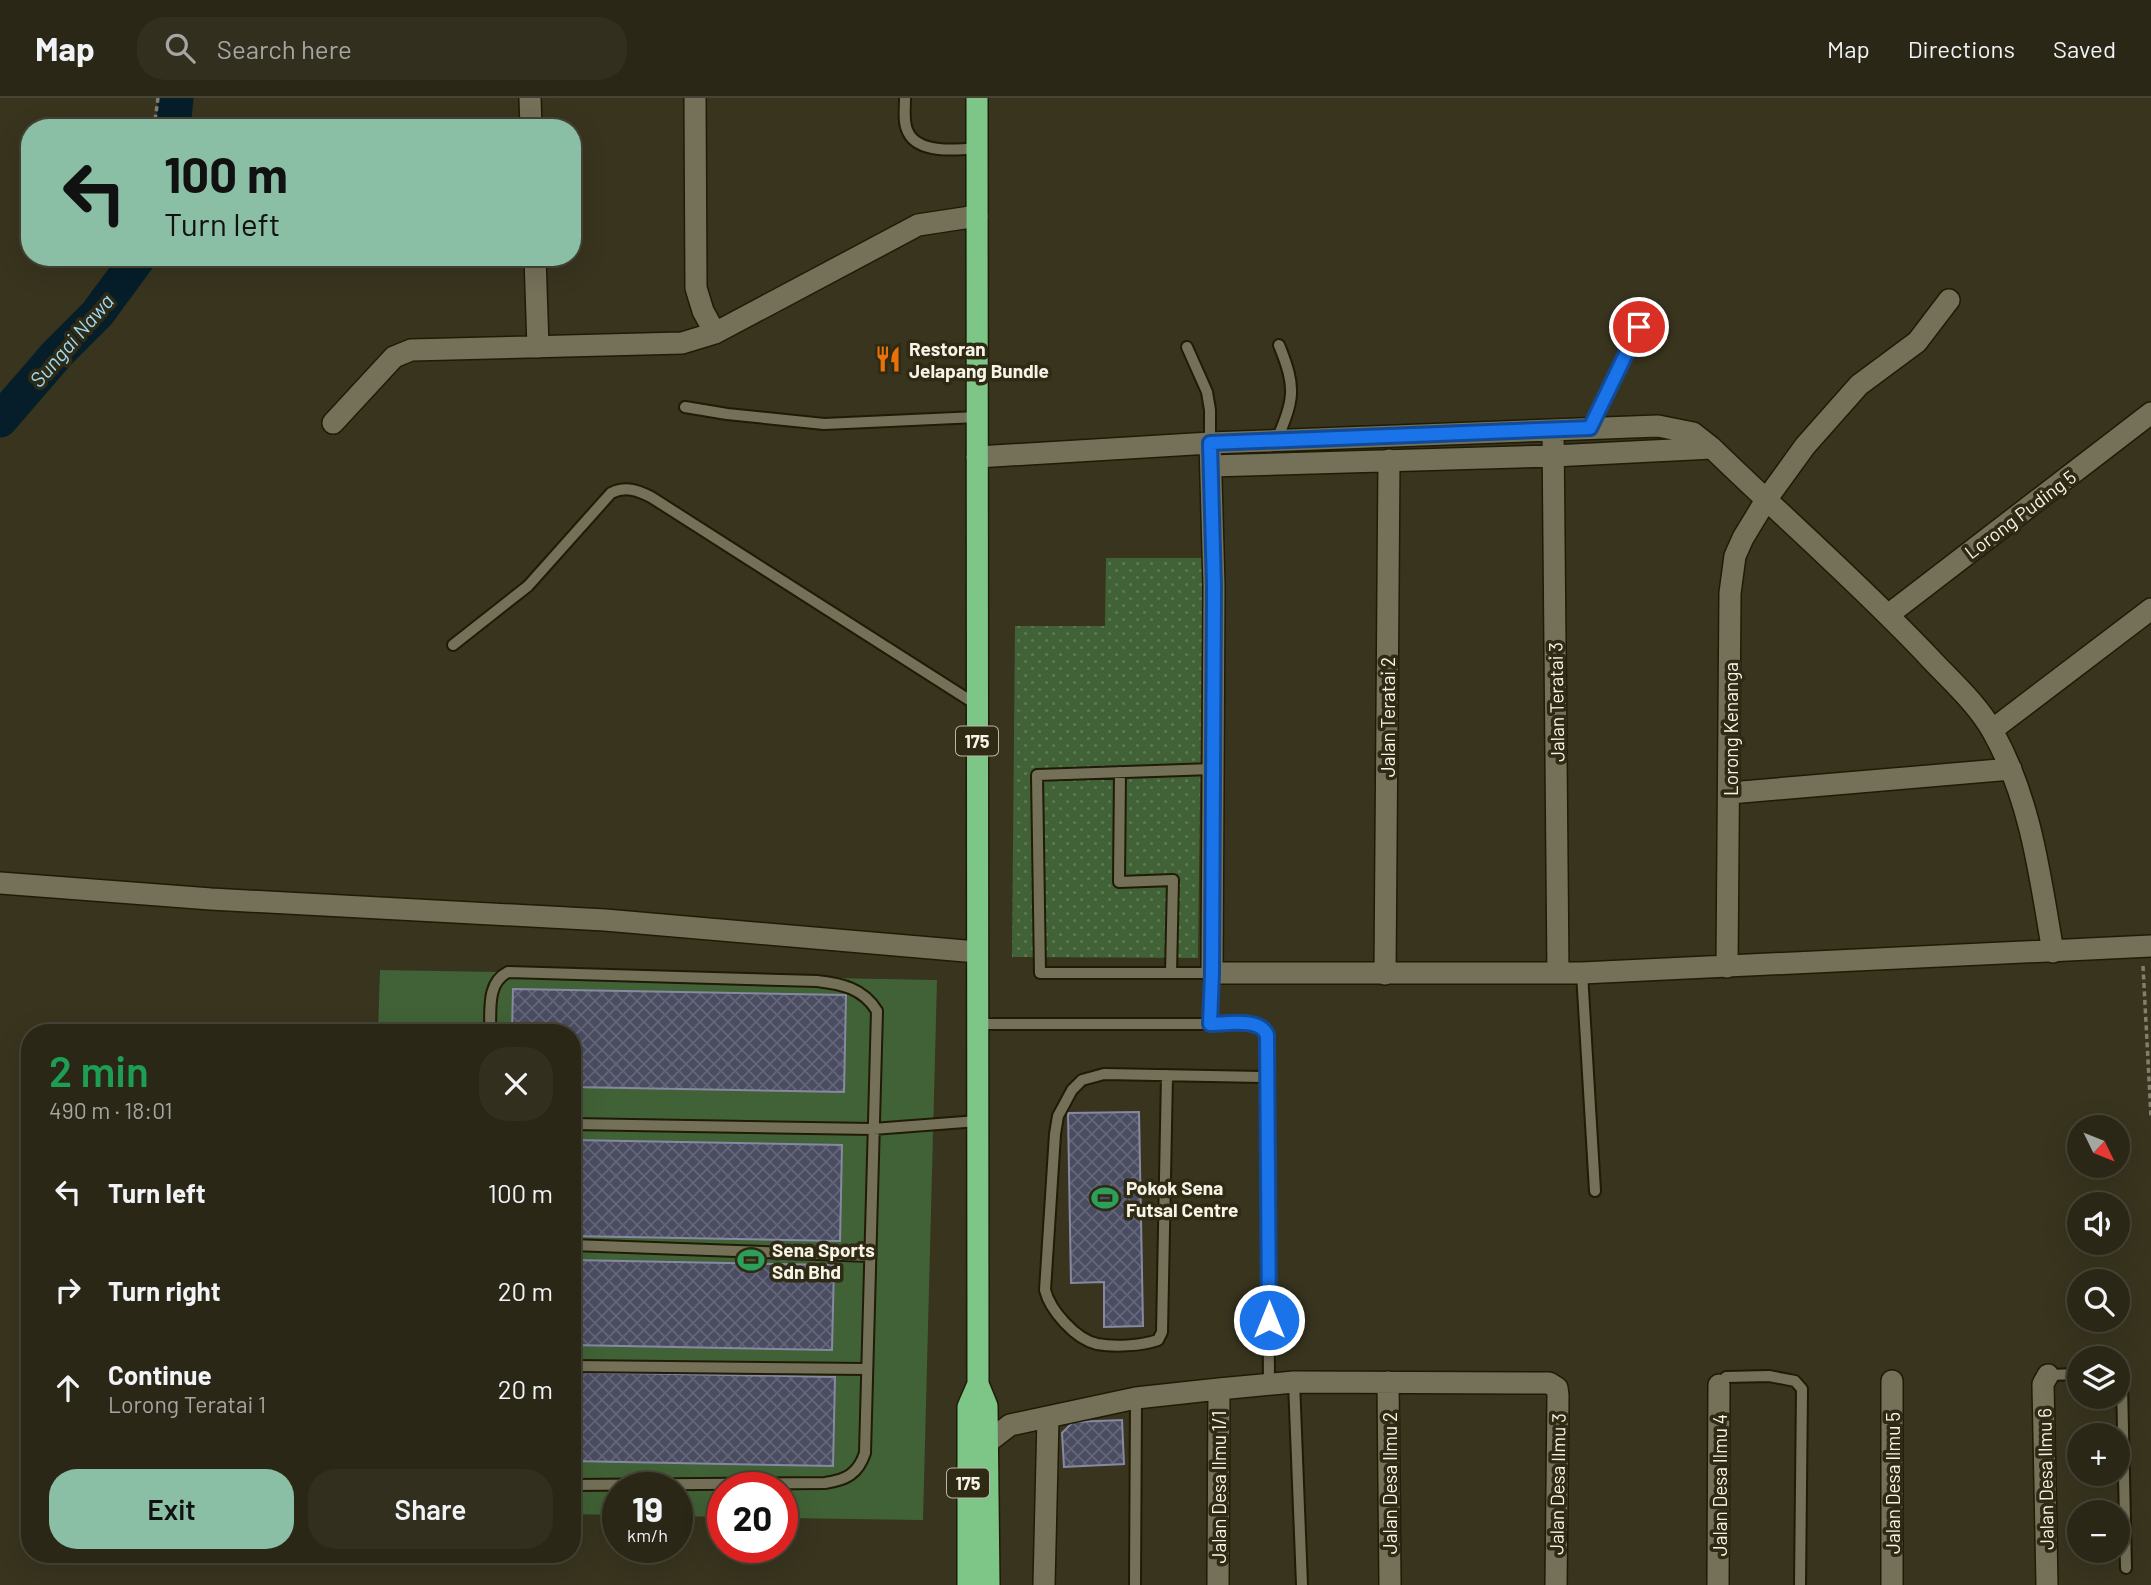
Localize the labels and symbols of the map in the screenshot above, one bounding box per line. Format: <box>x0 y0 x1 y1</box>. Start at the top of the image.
water label: Sungai Nawa <box>24 288 118 392</box>
pin <box>1609 297 1669 357</box>
place label: Restoran Jelapang Bundle <box>909 337 1049 382</box>
restaurant icon: Restoran Jelapang Bundle <box>873 344 903 374</box>
street label: Lorong Puding 5 <box>1960 465 2080 563</box>
street label: Jalan Teratai 3 <box>1543 642 1569 762</box>
street label: Jalan Teratai 2 <box>1376 657 1399 777</box>
street label: Lorong Kenanga <box>1719 662 1742 796</box>
road number: 175 <box>956 726 998 756</box>
north arrow <box>2067 1115 2130 1178</box>
place label: Pokok Sena Futsal Centre <box>1126 1176 1238 1221</box>
sports icon: Pokok Sena Futsal Centre <box>1090 1183 1120 1213</box>
place label: Sena Sports Sdn Bhd <box>772 1238 875 1283</box>
sports icon: Sena Sports Sdn Bhd <box>736 1245 766 1275</box>
position arrow <box>1232 1283 1306 1357</box>
street label: Jalan Desa Ilmu 6 <box>2032 1408 2058 1550</box>
street label: Jalan Desa Ilmu 1/1 <box>1207 1410 1230 1564</box>
street label: Jalan Desa Ilmu 2 <box>1378 1412 1401 1554</box>
street label: Jalan Desa Ilmu 5 <box>1881 1412 1904 1554</box>
street label: Jalan Desa Ilmu 3 <box>1544 1413 1570 1555</box>
street label: Jalan Desa Ilmu 4 <box>1708 1414 1731 1556</box>
road number: 175 <box>947 1468 989 1498</box>
speed limit sign: 20 <box>707 1472 798 1563</box>

